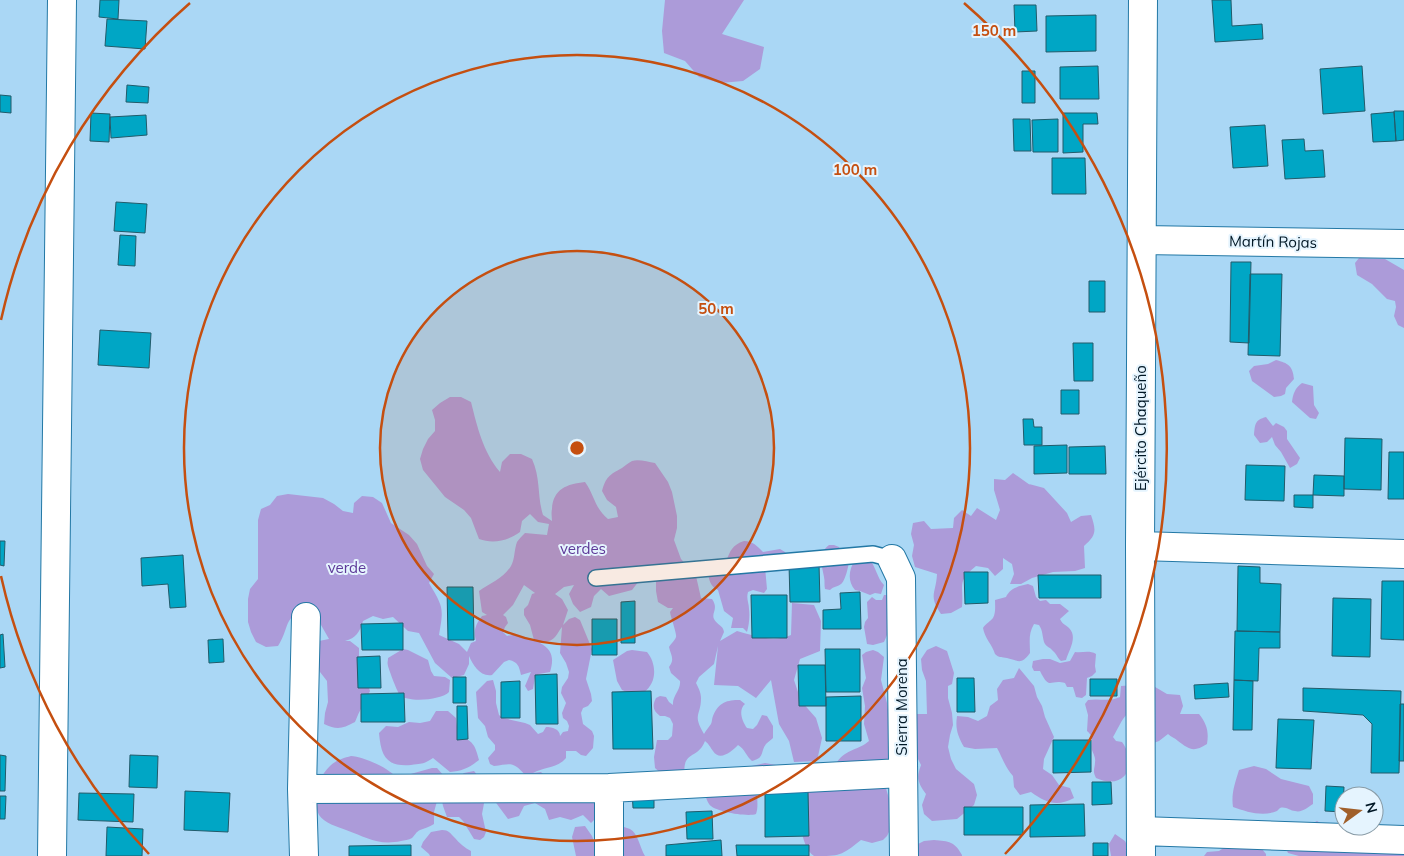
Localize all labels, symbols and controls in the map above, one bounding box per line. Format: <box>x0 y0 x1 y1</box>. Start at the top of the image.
text: 150 m <box>972 21 1016 40</box>
text: 100 m <box>833 160 877 179</box>
street label: Martín Rojas <box>1229 231 1317 252</box>
text: 50 m <box>698 299 734 318</box>
street label: Ejército Chaqueño <box>1131 365 1150 491</box>
centre of rings <box>568 439 586 457</box>
park label: verdes <box>560 539 606 558</box>
park label: verde <box>328 558 366 577</box>
street label: Sierra Morena <box>892 658 911 756</box>
north arrow <box>1334 786 1384 836</box>
text: N <box>1361 800 1382 815</box>

